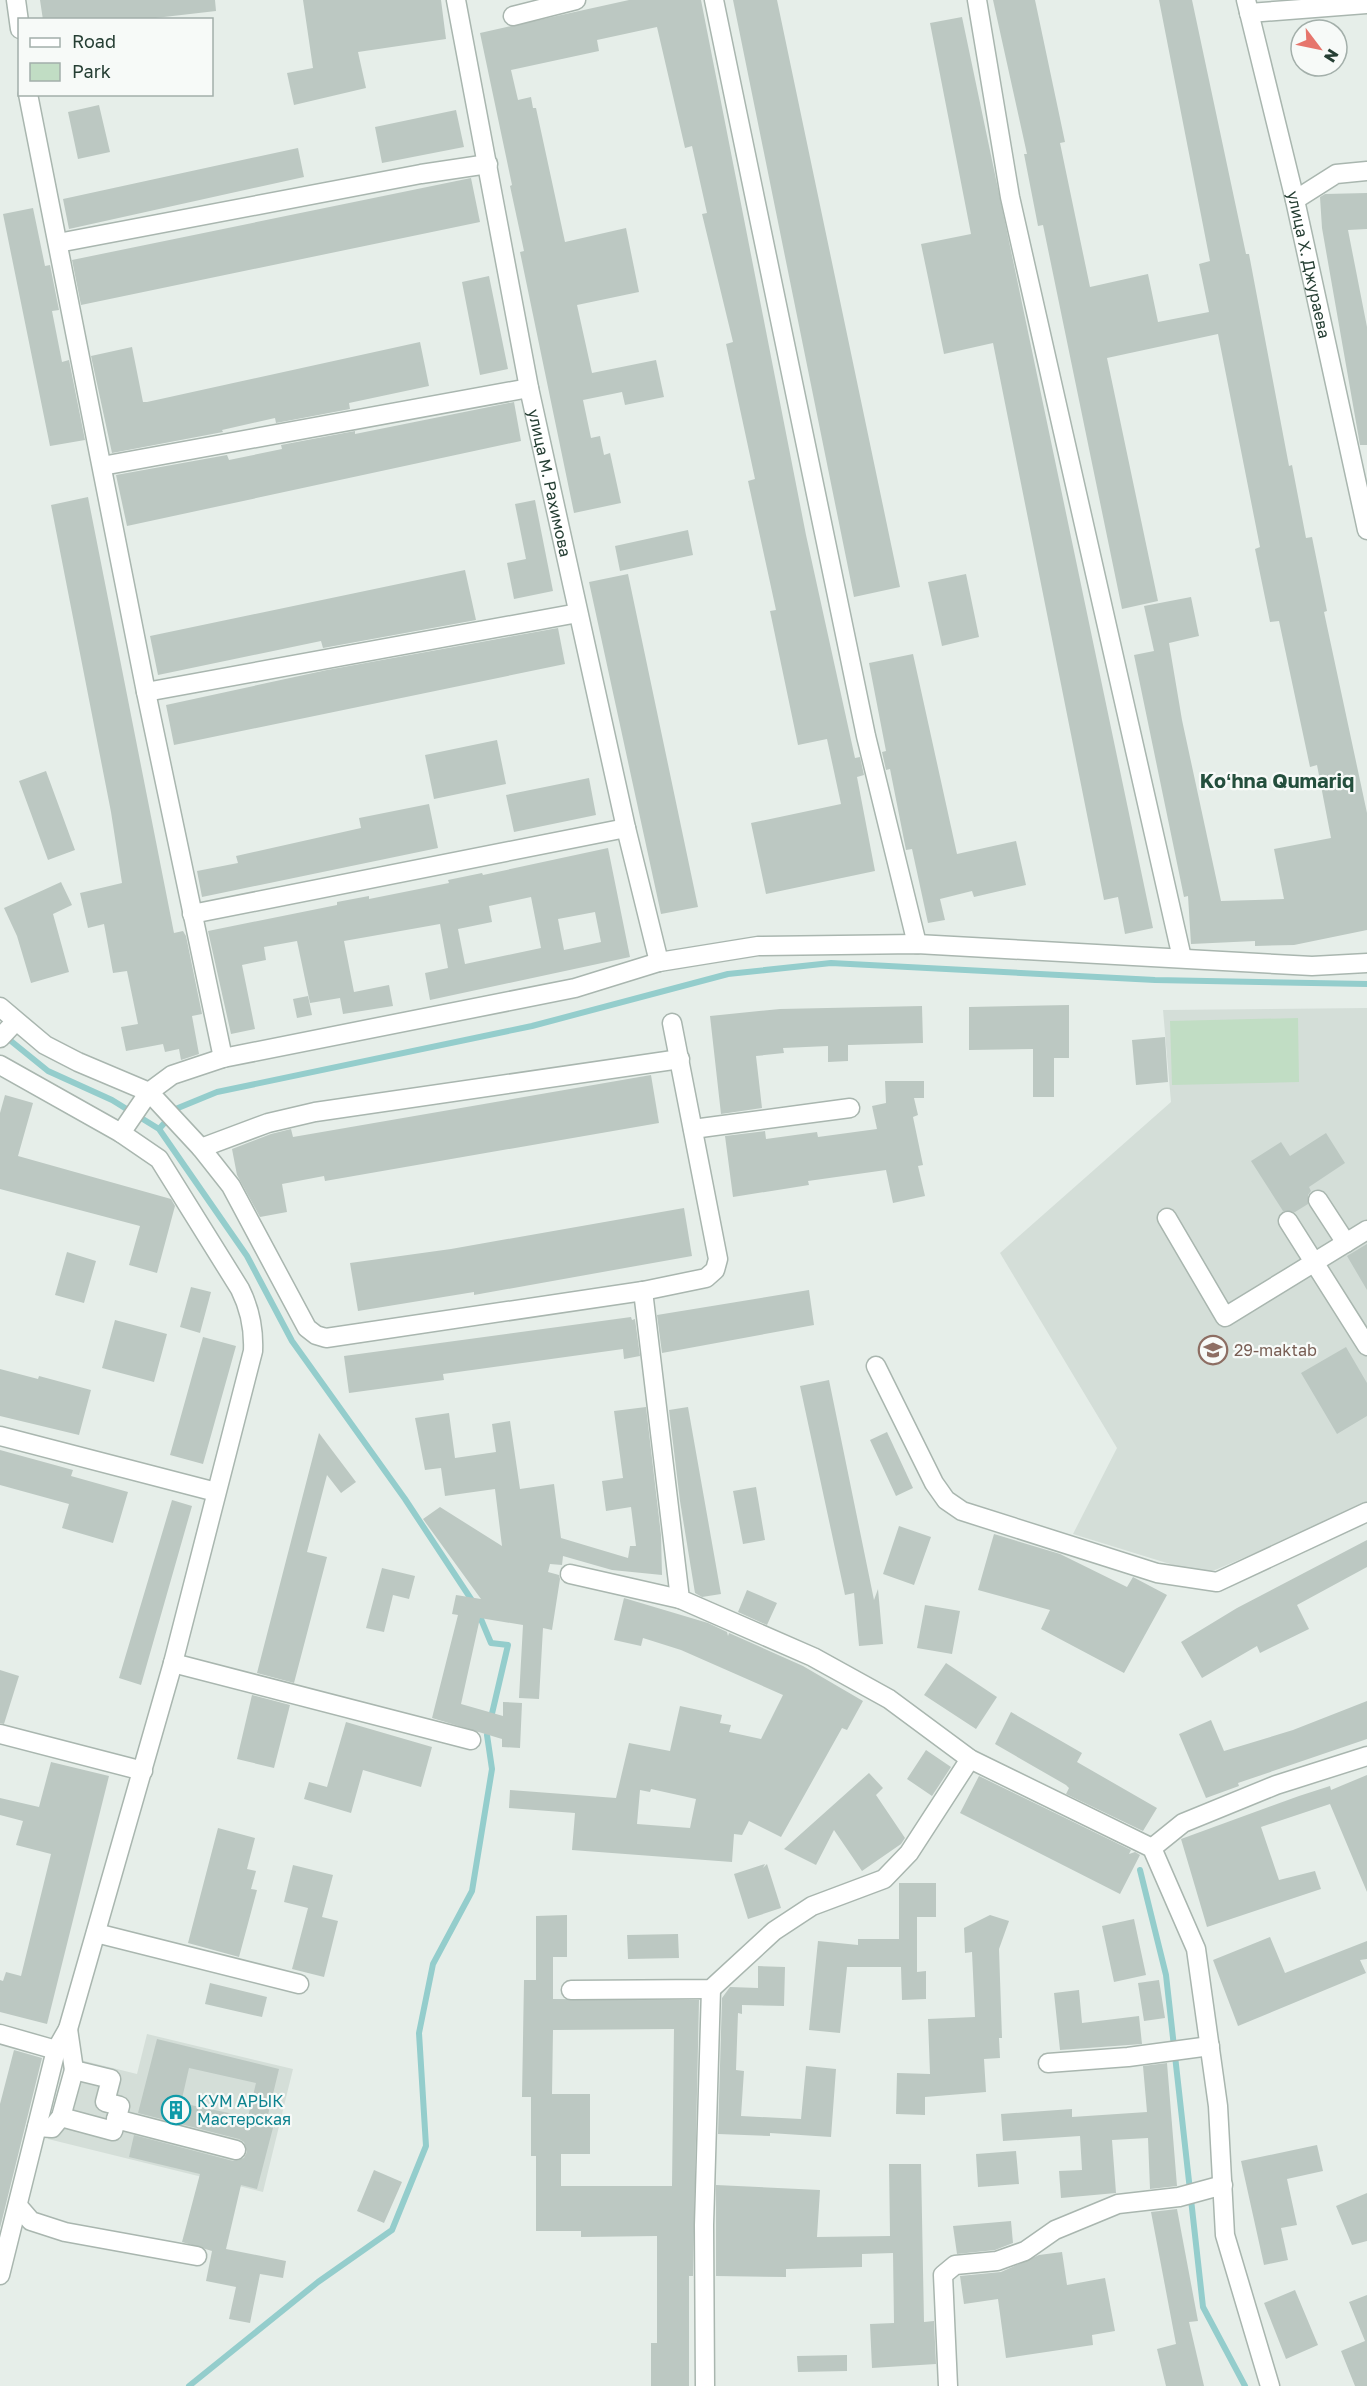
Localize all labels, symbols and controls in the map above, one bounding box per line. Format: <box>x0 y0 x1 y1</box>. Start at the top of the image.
legend <box>18 18 213 96</box>
north arrow <box>1289 18 1349 78</box>
text: Road <box>72 30 116 52</box>
text: N <box>1320 45 1343 66</box>
text: Park <box>72 60 111 82</box>
street label: улица Х. Джураева <box>1283 189 1335 340</box>
street label: улица М. Рахимова <box>524 407 576 559</box>
district label: Koʻhna Qumariq <box>1200 768 1354 792</box>
school or university icon: 29-maktab <box>1197 1334 1229 1366</box>
place label: 29-maktab <box>1234 1340 1317 1360</box>
place label: КУМ АРЫК Мастерская <box>197 2091 291 2129</box>
building icon: КУМ АРЫК Мастерская <box>160 2094 192 2126</box>

